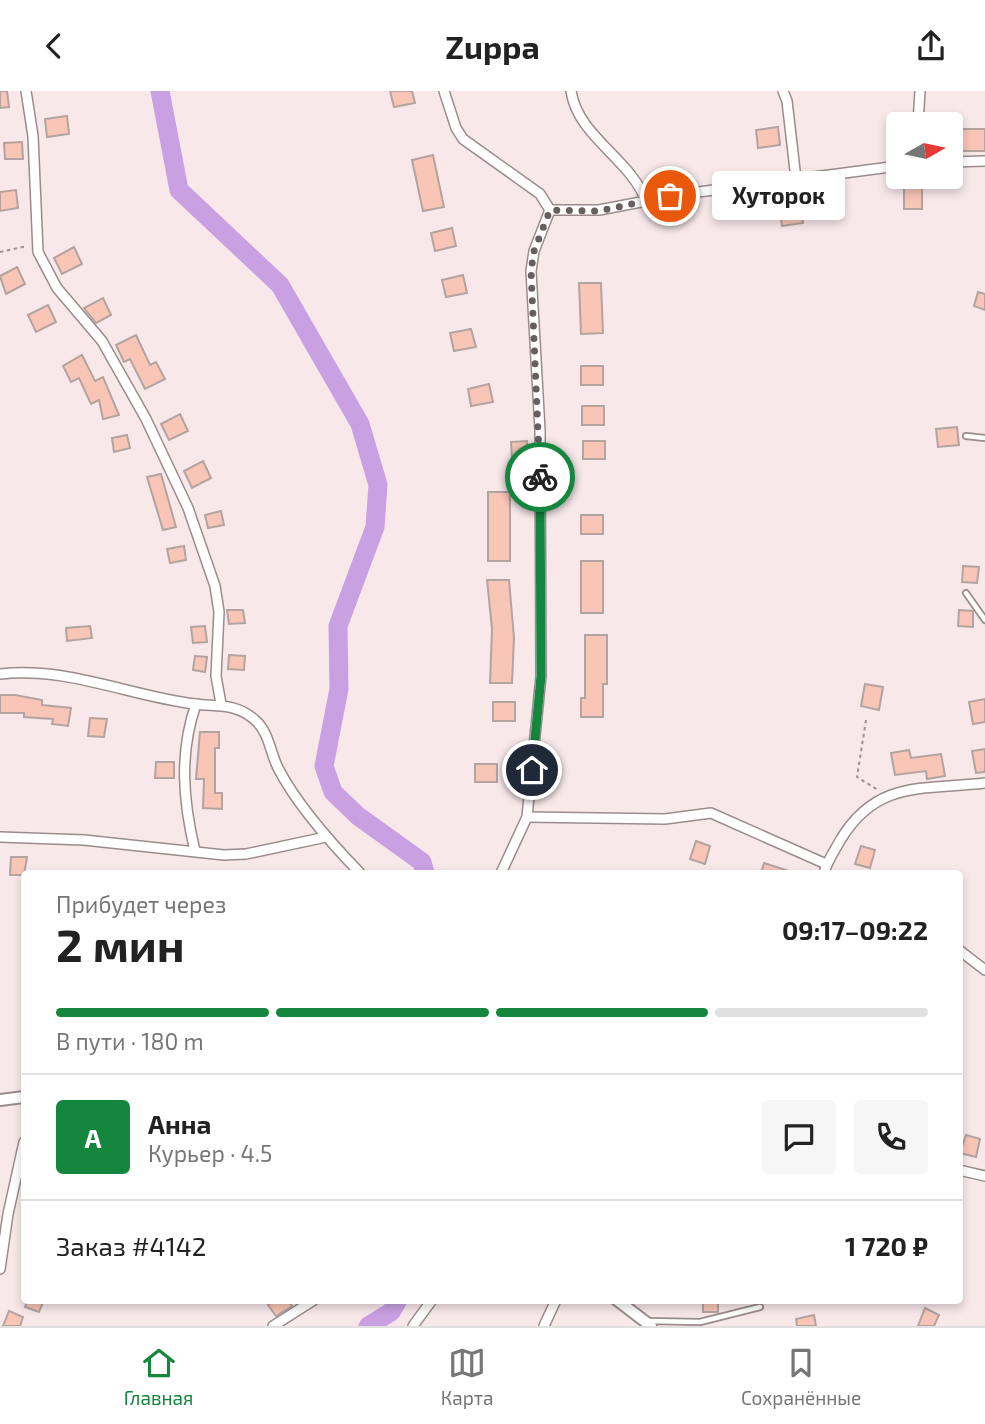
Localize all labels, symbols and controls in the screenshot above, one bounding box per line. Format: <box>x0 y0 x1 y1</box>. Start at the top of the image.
icon: back <box>35 27 73 65</box>
text: Zuppa <box>445 27 540 65</box>
icon: share <box>912 27 950 65</box>
north arrow <box>886 112 962 189</box>
map controls <box>886 112 963 189</box>
pin <box>640 166 700 226</box>
callout: Хуторок <box>712 171 845 221</box>
icon: bag <box>651 177 689 215</box>
text: Хуторок <box>732 181 825 209</box>
courier <box>505 442 575 512</box>
icon: bike <box>521 458 559 496</box>
pin <box>502 740 562 800</box>
icon: home <box>513 751 551 789</box>
text: Прибудет через <box>56 890 226 918</box>
text: 09:17–09:22 <box>782 914 928 945</box>
text: 2 мин <box>56 916 185 971</box>
text: В пути · 180 m <box>56 1027 204 1055</box>
button: chat <box>762 1100 836 1174</box>
button: phone <box>854 1100 928 1174</box>
text: Анна <box>148 1108 211 1139</box>
text: А <box>85 1122 101 1153</box>
text: Курьер · 4.5 <box>148 1139 272 1167</box>
text: Заказ #4142 <box>56 1230 206 1261</box>
text: 1 720 ₽ <box>845 1230 928 1261</box>
tab: Главная <box>124 1344 193 1409</box>
tab: Карта <box>441 1344 494 1409</box>
tab: Сохранённые <box>741 1344 861 1409</box>

